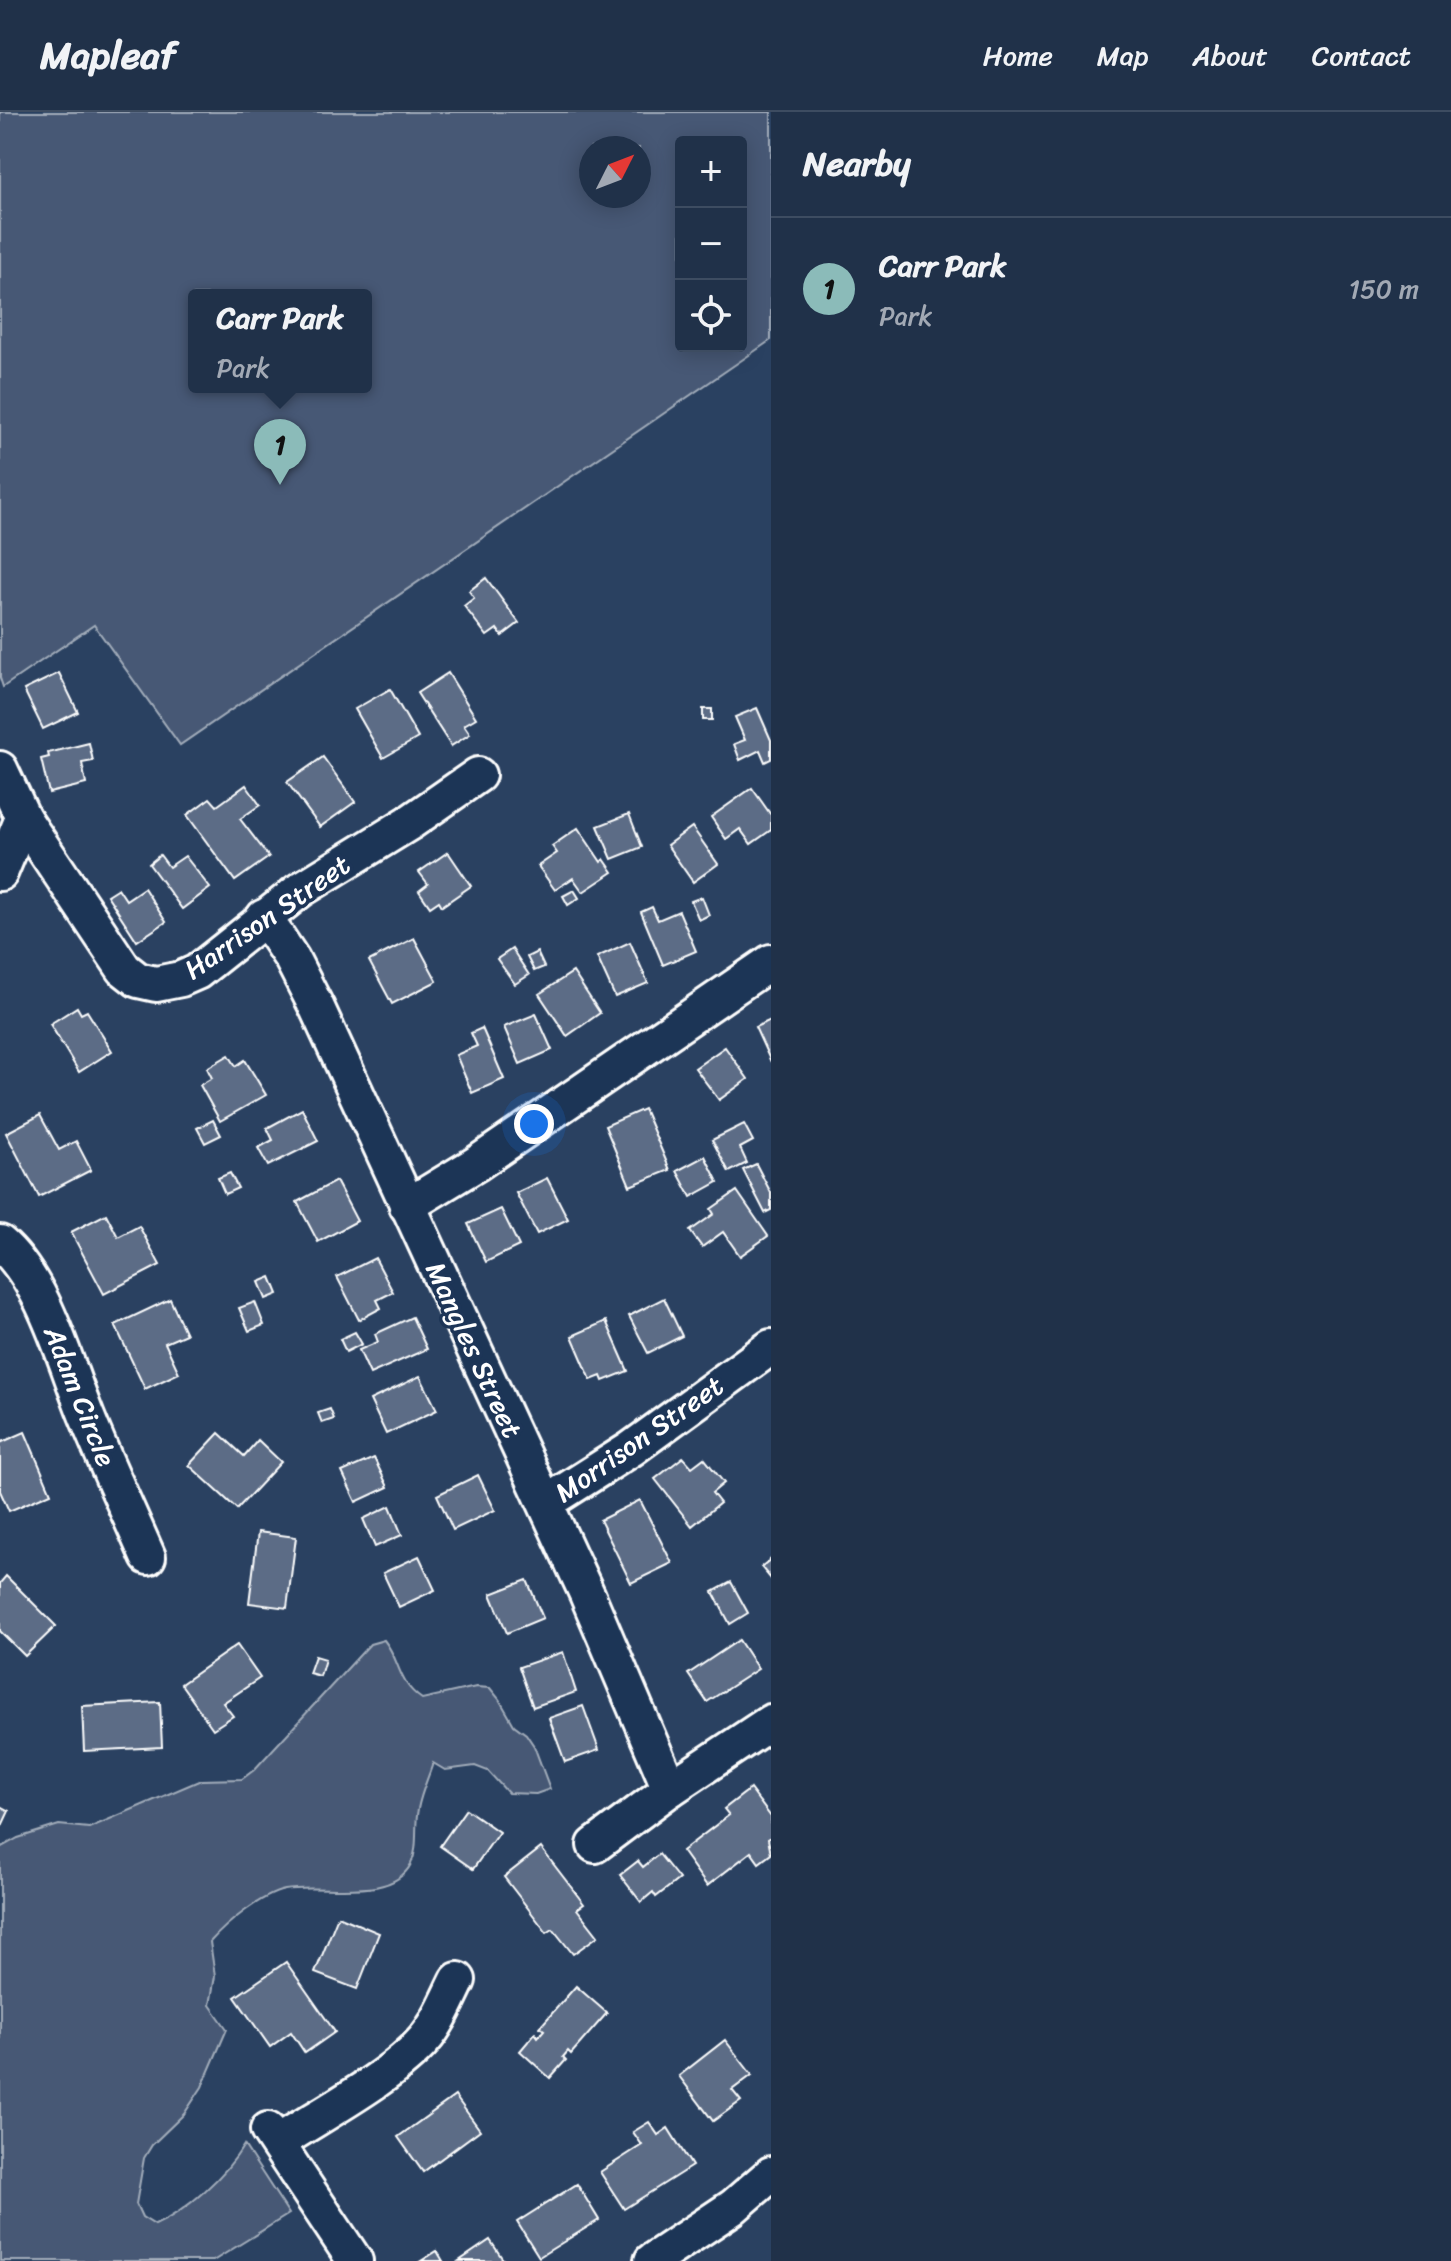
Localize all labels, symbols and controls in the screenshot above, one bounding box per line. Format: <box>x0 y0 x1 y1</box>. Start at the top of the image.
text: Mapleaf <box>40 22 176 89</box>
text: Home <box>983 31 1053 80</box>
text: Map <box>1097 31 1148 80</box>
text: About <box>1192 31 1268 80</box>
text: Contact <box>1312 31 1411 80</box>
text: Nearby <box>803 134 911 194</box>
north arrow <box>579 136 651 208</box>
map controls <box>675 136 747 352</box>
button: + <box>675 136 747 208</box>
button: − <box>675 208 747 280</box>
text: Carr Park <box>879 239 1006 293</box>
text: 1 <box>823 266 835 312</box>
text: 150 m <box>1349 266 1419 312</box>
button: locate <box>675 280 747 352</box>
popup <box>188 289 372 393</box>
text: Carr Park <box>216 291 344 345</box>
text: Park <box>879 293 932 339</box>
text: Park <box>216 345 270 391</box>
pin: 1 <box>254 419 306 485</box>
street label: Harrison Street <box>173 841 361 993</box>
your location <box>514 1104 554 1144</box>
street label: Mangles Street <box>412 1254 536 1446</box>
street label: Adam Circle <box>29 1317 130 1474</box>
street label: Morrison Street <box>544 1362 734 1516</box>

